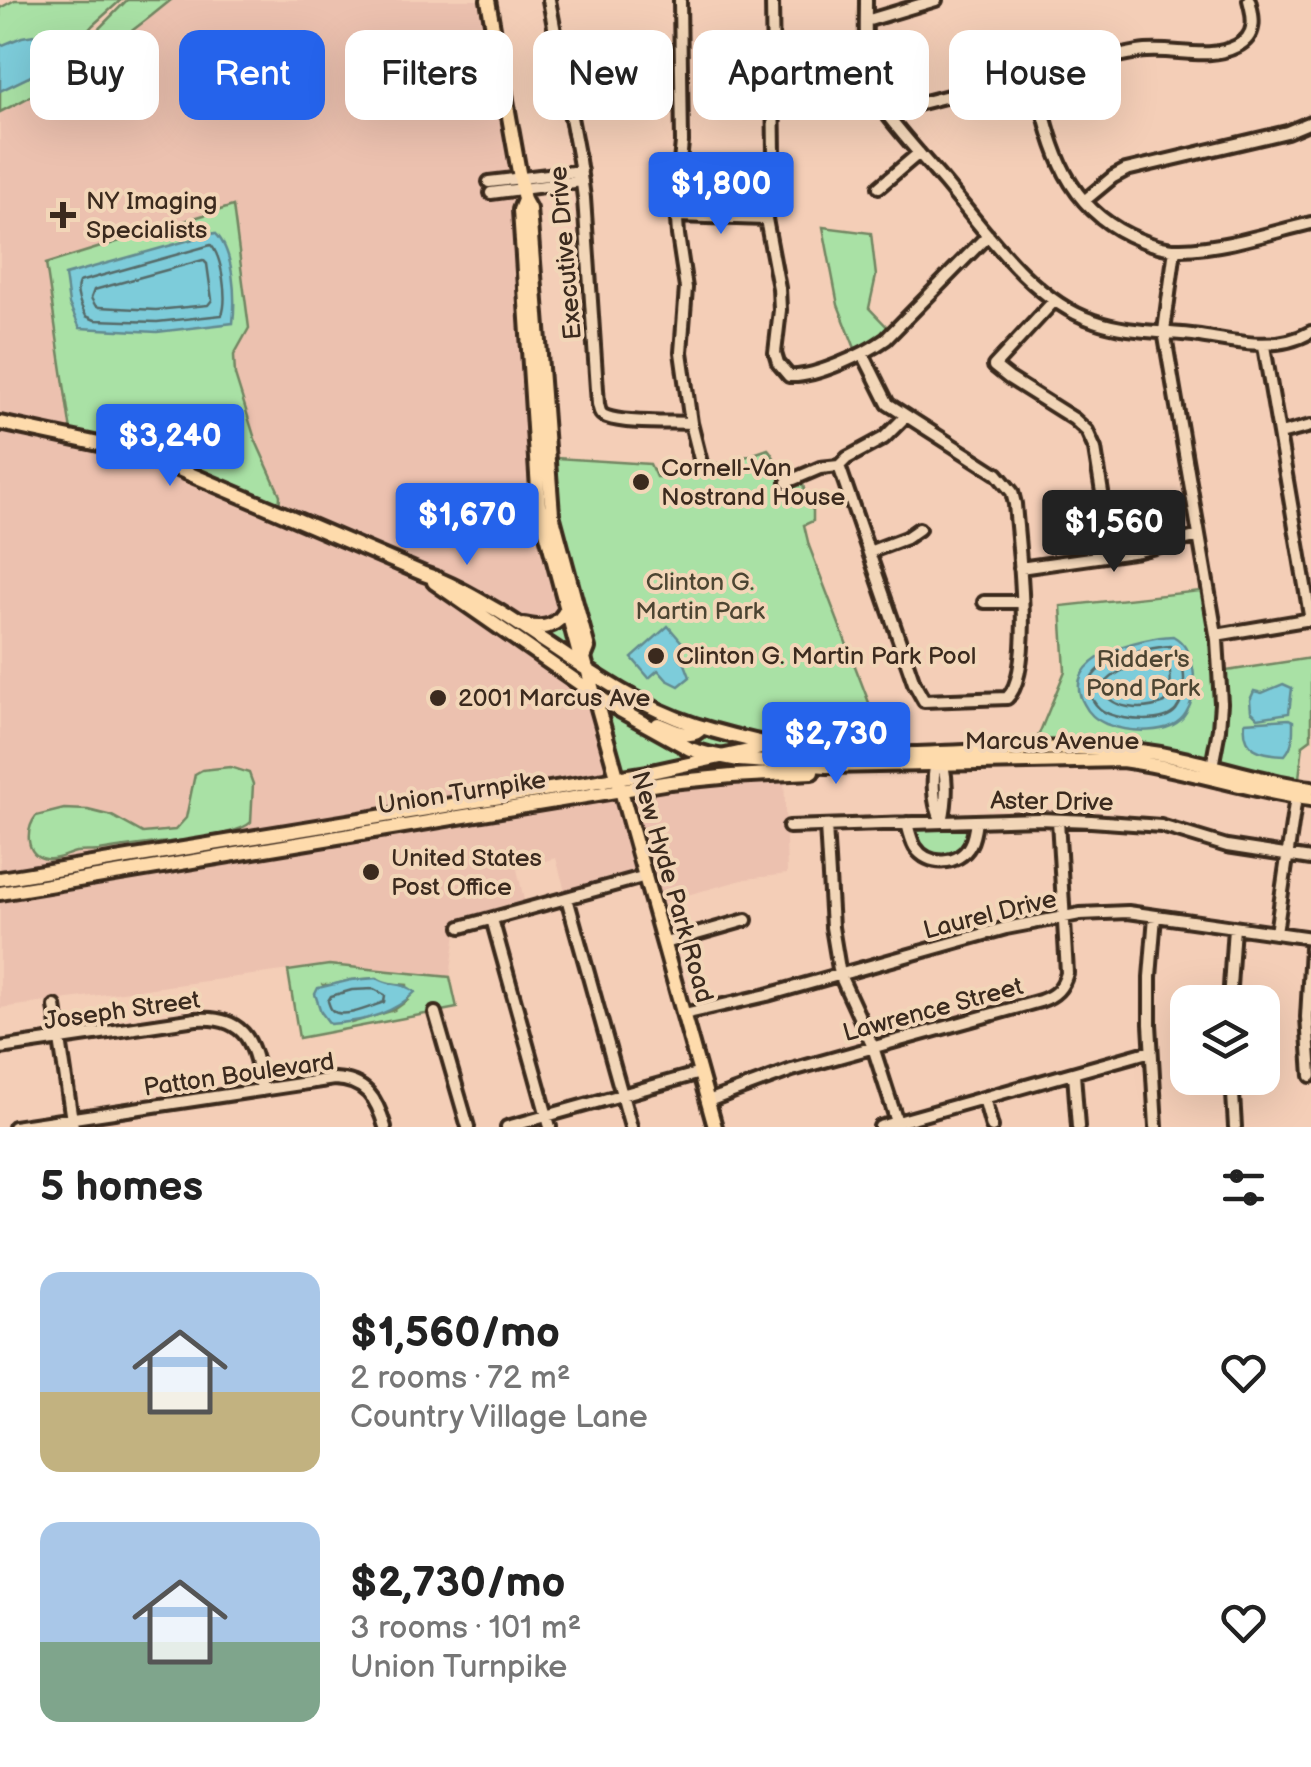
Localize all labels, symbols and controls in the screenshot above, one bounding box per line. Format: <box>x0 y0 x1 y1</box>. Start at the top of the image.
chip: Buy <box>30 30 159 120</box>
chip: Rent <box>179 30 325 120</box>
chip: Filters <box>345 30 513 120</box>
chip: New <box>533 30 673 120</box>
chip: Apartment <box>693 30 929 120</box>
chip: House <box>949 30 1121 120</box>
pin: $1,800 <box>640 152 802 237</box>
street label: Executive Drive <box>543 165 589 341</box>
text: $1,800 <box>671 165 771 204</box>
place label: NY Imaging Specialists <box>86 186 218 246</box>
marker: NY Imaging Specialists <box>50 202 76 228</box>
pin: $3,240 <box>89 404 251 489</box>
text: $3,240 <box>118 417 222 456</box>
place label: Cornell-Van Nostrand House <box>661 453 845 513</box>
marker: Cornell-Van Nostrand House <box>630 471 652 493</box>
pin: $1,670 <box>386 483 548 568</box>
pin: $1,560 <box>1033 490 1195 575</box>
text: $1,670 <box>418 496 516 535</box>
text: $1,560 <box>1064 503 1164 542</box>
park label: Clinton G. Martin Park <box>635 567 766 627</box>
place label: Clinton G. Martin Park Pool <box>676 641 976 672</box>
park label: Ridder's Pond Park <box>1086 644 1201 704</box>
marker: Clinton G. Martin Park Pool <box>645 645 667 667</box>
place label: 2001 Marcus Ave <box>458 683 651 714</box>
marker: 2001 Marcus Ave <box>427 687 449 709</box>
pin: $2,730 <box>755 702 917 787</box>
text: $2,730 <box>784 715 888 754</box>
street label: Marcus Avenue <box>965 726 1139 757</box>
street label: Union Turnpike <box>376 764 548 822</box>
street label: New Hyde Park Road <box>624 768 720 1006</box>
street label: Aster Drive <box>990 785 1114 819</box>
place label: United States Post Office <box>391 843 542 903</box>
marker: United States Post Office <box>360 861 382 883</box>
street label: Laurel Drive <box>920 883 1060 947</box>
street label: Lawrence Street <box>840 971 1027 1049</box>
street label: Joseph Street <box>42 985 202 1037</box>
map controls <box>1170 985 1280 1095</box>
button: layers <box>1170 985 1280 1095</box>
street label: Patton Boulevard <box>142 1046 336 1104</box>
icon: filters <box>1216 1160 1271 1215</box>
text: 5 homes <box>40 1162 203 1213</box>
text: $1,560/mo <box>350 1308 560 1359</box>
icon: home <box>120 1312 240 1432</box>
icon: heart <box>1216 1345 1271 1400</box>
text: 2 rooms · 72 m² <box>350 1359 571 1398</box>
text: Country Village Lane <box>350 1398 648 1437</box>
text: $2,730/mo <box>350 1558 565 1609</box>
icon: home <box>120 1562 240 1682</box>
icon: heart <box>1216 1595 1271 1650</box>
text: 3 rooms · 101 m² <box>350 1609 581 1648</box>
text: Union Turnpike <box>350 1648 567 1687</box>

